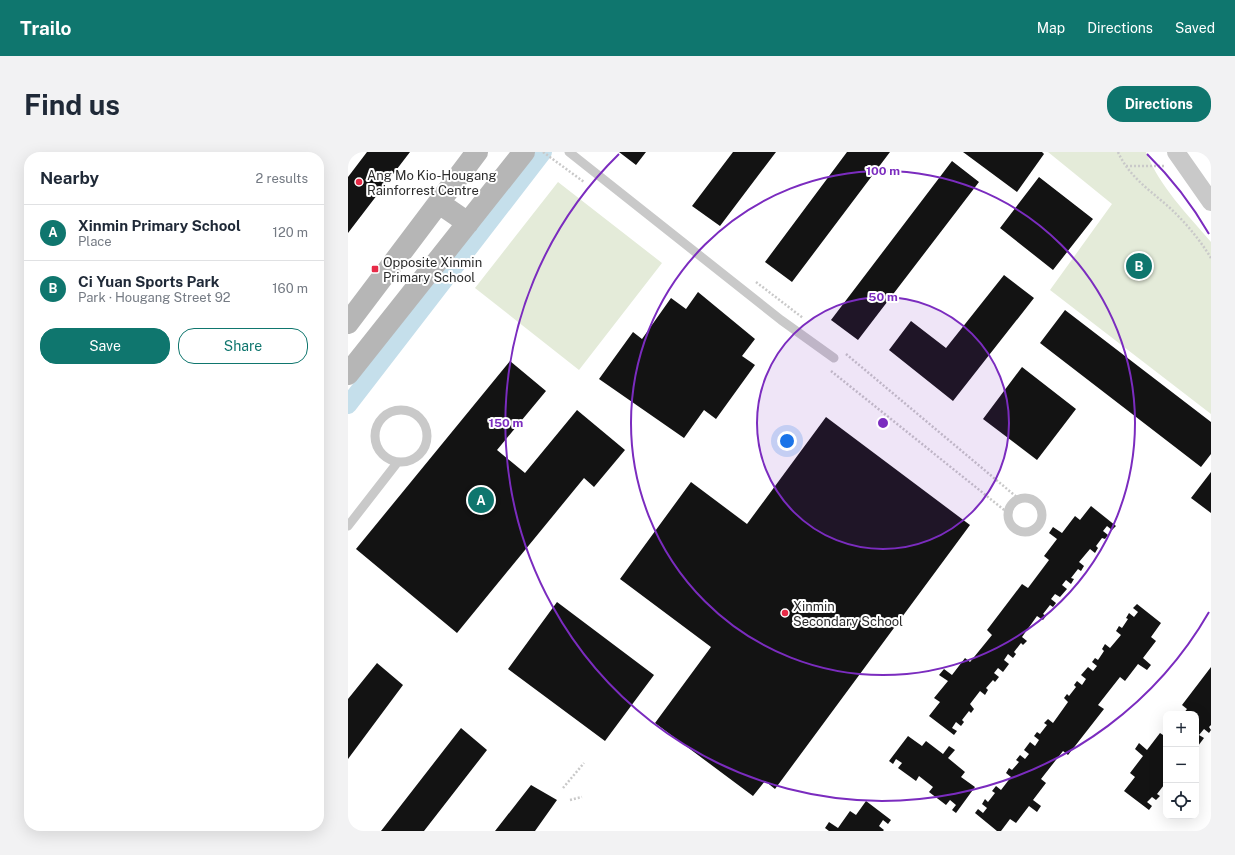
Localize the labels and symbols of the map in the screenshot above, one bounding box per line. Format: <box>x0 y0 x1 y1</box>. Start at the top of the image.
text: 100 m <box>866 164 900 178</box>
place label: Ang Mo Kio-Hougang Rainforrest Centre <box>367 168 497 198</box>
marker: Ang Mo Kio-Hougang Rainforrest Centre <box>354 177 364 187</box>
pin: B <box>1126 251 1152 281</box>
place label: Opposite Xinmin Primary School <box>383 255 482 285</box>
marker: Opposite Xinmin Primary School <box>370 264 380 274</box>
text: 50 m <box>868 290 898 304</box>
text: 150 m <box>489 416 523 430</box>
centre of rings <box>876 416 890 430</box>
your location <box>777 431 797 451</box>
pin: A <box>468 485 494 515</box>
place label: Xinmin Secondary School <box>793 599 903 629</box>
marker: Xinmin Secondary School <box>780 608 790 618</box>

